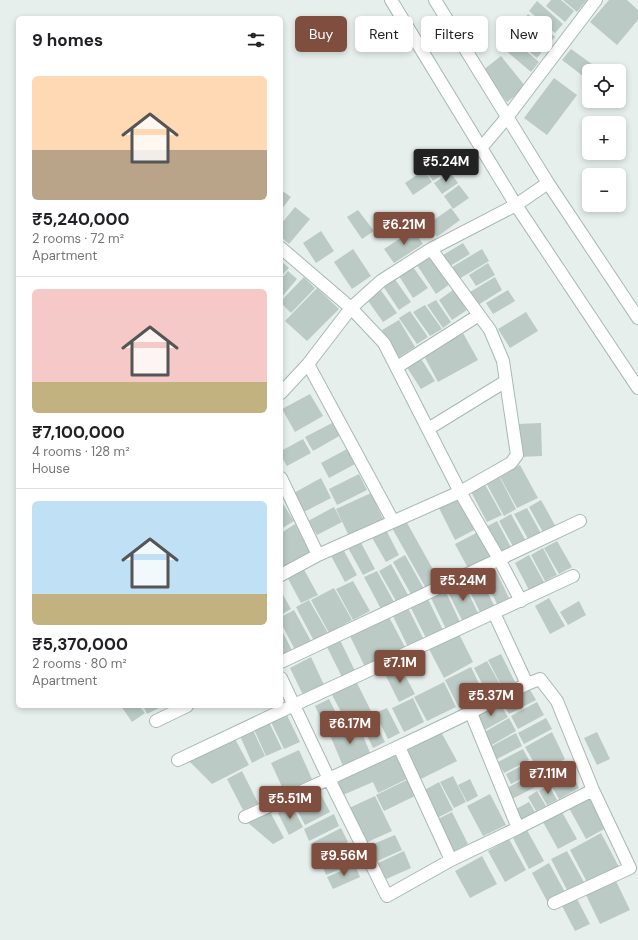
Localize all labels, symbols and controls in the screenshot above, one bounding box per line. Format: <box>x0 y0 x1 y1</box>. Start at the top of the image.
chip: Buy <box>295 16 347 52</box>
chip: Rent <box>355 16 413 52</box>
chip: Filters <box>421 16 488 52</box>
chip: New <box>496 16 552 52</box>
text: 9 homes <box>32 29 103 51</box>
icon: filters <box>245 29 267 51</box>
map controls <box>582 64 626 212</box>
button: locate <box>582 64 626 108</box>
icon: home <box>114 102 186 174</box>
button: + <box>582 116 626 160</box>
pin: ₹5.24M <box>413 149 479 183</box>
text: ₹5.24M <box>423 153 469 170</box>
button: − <box>582 168 626 212</box>
text: ₹5,240,000 <box>32 208 130 230</box>
pin: ₹6.21M <box>371 212 437 246</box>
text: ₹6.21M <box>383 216 425 233</box>
text: 2 rooms · 72 m² <box>32 230 124 247</box>
text: Apartment <box>32 247 97 264</box>
icon: home <box>114 315 186 387</box>
text: ₹7,100,000 <box>32 421 125 443</box>
text: 4 rooms · 128 m² <box>32 443 130 460</box>
text: House <box>32 460 70 477</box>
icon: home <box>114 527 186 599</box>
pin: ₹5.24M <box>430 568 496 602</box>
text: ₹5.24M <box>440 572 486 589</box>
text: ₹5,370,000 <box>32 633 128 655</box>
pin: ₹7.1M <box>372 650 428 684</box>
text: ₹7.1M <box>383 654 417 671</box>
text: 2 rooms · 80 m² <box>32 655 127 672</box>
text: Apartment <box>32 672 97 689</box>
pin: ₹5.37M <box>458 683 524 717</box>
text: ₹5.37M <box>468 687 514 704</box>
pin: ₹6.17M <box>317 711 383 745</box>
text: ₹6.17M <box>329 715 371 732</box>
pin: ₹7.11M <box>515 761 581 795</box>
text: ₹7.11M <box>529 765 567 782</box>
pin: ₹5.51M <box>257 786 323 820</box>
text: ₹5.51M <box>268 790 312 807</box>
pin: ₹9.56M <box>311 843 377 877</box>
text: ₹9.56M <box>321 847 367 864</box>

